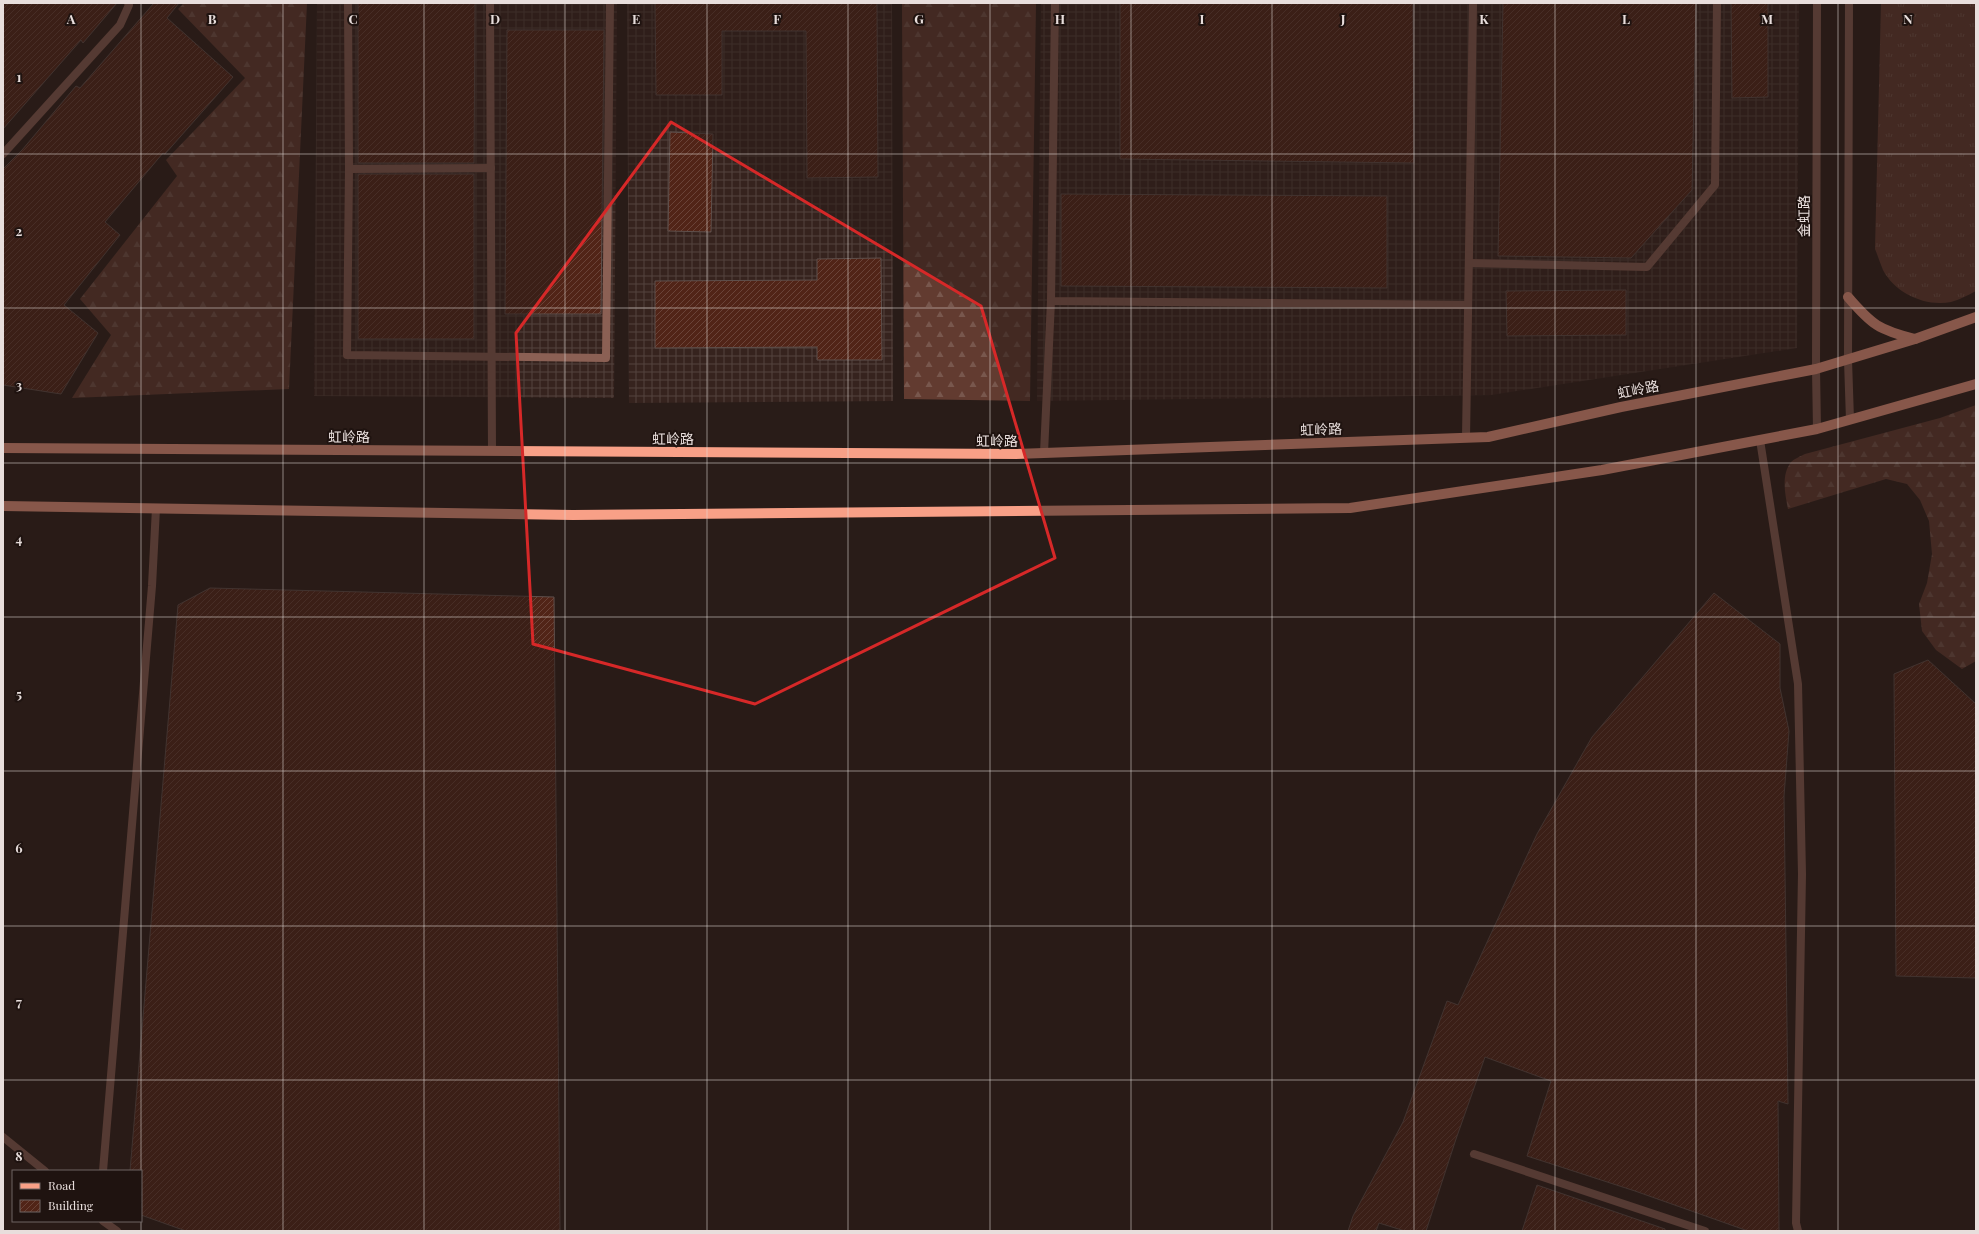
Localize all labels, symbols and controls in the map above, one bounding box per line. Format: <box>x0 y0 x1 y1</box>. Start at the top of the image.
text: A <box>66 10 76 27</box>
text: B <box>208 10 217 27</box>
text: C <box>348 10 358 27</box>
text: D <box>490 10 500 27</box>
text: E <box>632 10 640 27</box>
text: F <box>773 10 781 27</box>
text: G <box>914 10 924 27</box>
text: H <box>1055 10 1065 27</box>
text: I <box>1200 10 1205 27</box>
text: J <box>1340 10 1346 27</box>
text: K <box>1479 10 1489 27</box>
text: L <box>1622 10 1630 27</box>
text: M <box>1761 10 1773 27</box>
text: N <box>1903 10 1913 27</box>
text: 1 <box>17 68 22 85</box>
street label: 金虹路 <box>1794 195 1813 237</box>
text: 2 <box>16 222 23 239</box>
text: 3 <box>16 376 22 393</box>
street label: 虹岭路 <box>1616 376 1660 402</box>
street label: 虹岭路 <box>1300 419 1342 439</box>
street label: 虹岭路 <box>328 427 370 446</box>
street label: 虹岭路 <box>652 429 694 448</box>
street label: 虹岭路 <box>976 431 1018 450</box>
text: 4 <box>16 530 23 547</box>
text: 5 <box>16 685 22 702</box>
text: 6 <box>15 839 23 856</box>
text: 7 <box>16 993 22 1010</box>
text: 8 <box>15 1147 23 1164</box>
legend <box>12 1170 142 1222</box>
text: Road <box>48 1177 75 1193</box>
text: Building <box>48 1197 94 1213</box>

